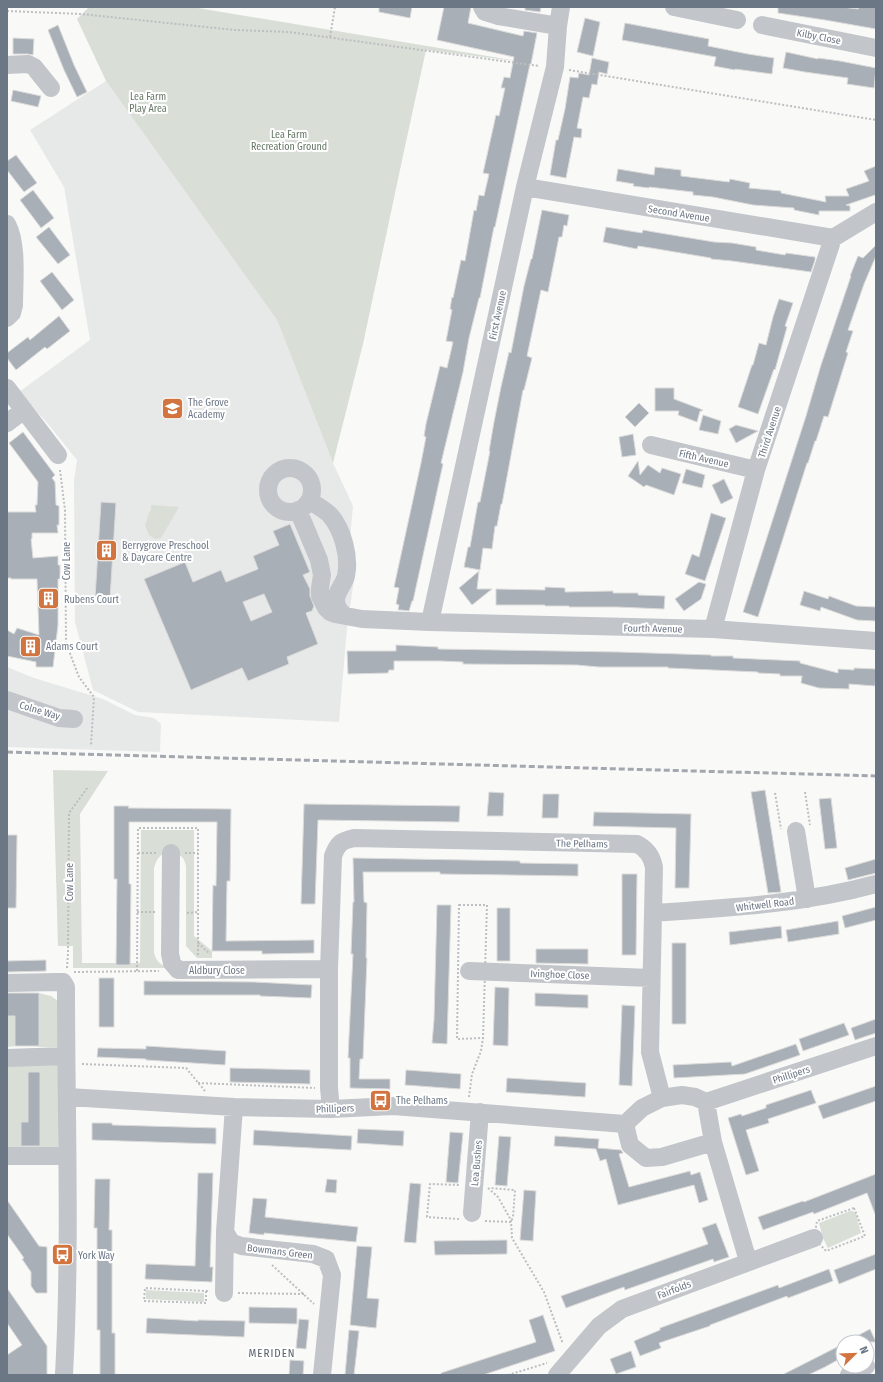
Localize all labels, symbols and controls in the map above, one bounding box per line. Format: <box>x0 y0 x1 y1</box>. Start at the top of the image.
street label: Kilby Close <box>796 27 842 47</box>
park label: Lea Farm Play Area <box>129 91 167 115</box>
park label: Lea Farm Recreation Ground <box>251 129 327 153</box>
street label: Second Avenue <box>647 203 711 225</box>
street label: First Avenue <box>487 290 509 341</box>
school or university icon: The Grove Academy <box>159 395 185 421</box>
place label: The Grove Academy <box>188 397 229 421</box>
street label: Third Avenue <box>756 405 784 460</box>
street label: Fifth Avenue <box>678 447 730 471</box>
building icon: Berrygrove Preschool & Daycare Centre <box>93 538 119 564</box>
place label: Berrygrove Preschool & Daycare Centre <box>122 540 209 564</box>
street label: Cow Lane <box>61 542 73 580</box>
building icon: Rubens Court <box>35 586 61 612</box>
place label: Rubens Court <box>64 594 120 606</box>
street label: Fourth Avenue <box>623 622 683 636</box>
building icon: Adams Court <box>18 633 44 659</box>
place label: Adams Court <box>46 641 99 653</box>
street label: Colne Way <box>18 699 62 723</box>
street label: The Pelhams <box>556 838 608 850</box>
street label: Cow Lane <box>64 863 76 901</box>
street label: Whitwell Road <box>735 895 795 915</box>
street label: Aldbury Close <box>189 965 245 977</box>
street label: Ivinghoe Close <box>530 968 590 982</box>
street label: Phillipers <box>771 1063 811 1087</box>
bus stop icon: The Pelhams <box>367 1087 393 1113</box>
place label: The Pelhams <box>396 1095 448 1107</box>
street label: Phillipers <box>316 1102 354 1116</box>
street label: Lea Bushes <box>469 1140 485 1186</box>
bus stop icon: York Way <box>50 1242 76 1268</box>
street label: Bowmans Green <box>246 1242 313 1262</box>
place label: York Way <box>78 1250 115 1262</box>
street label: Fairfolds <box>656 1278 693 1302</box>
north arrow <box>835 1334 875 1374</box>
text: N <box>856 1345 871 1356</box>
district label: MERIDEN <box>248 1347 296 1360</box>

